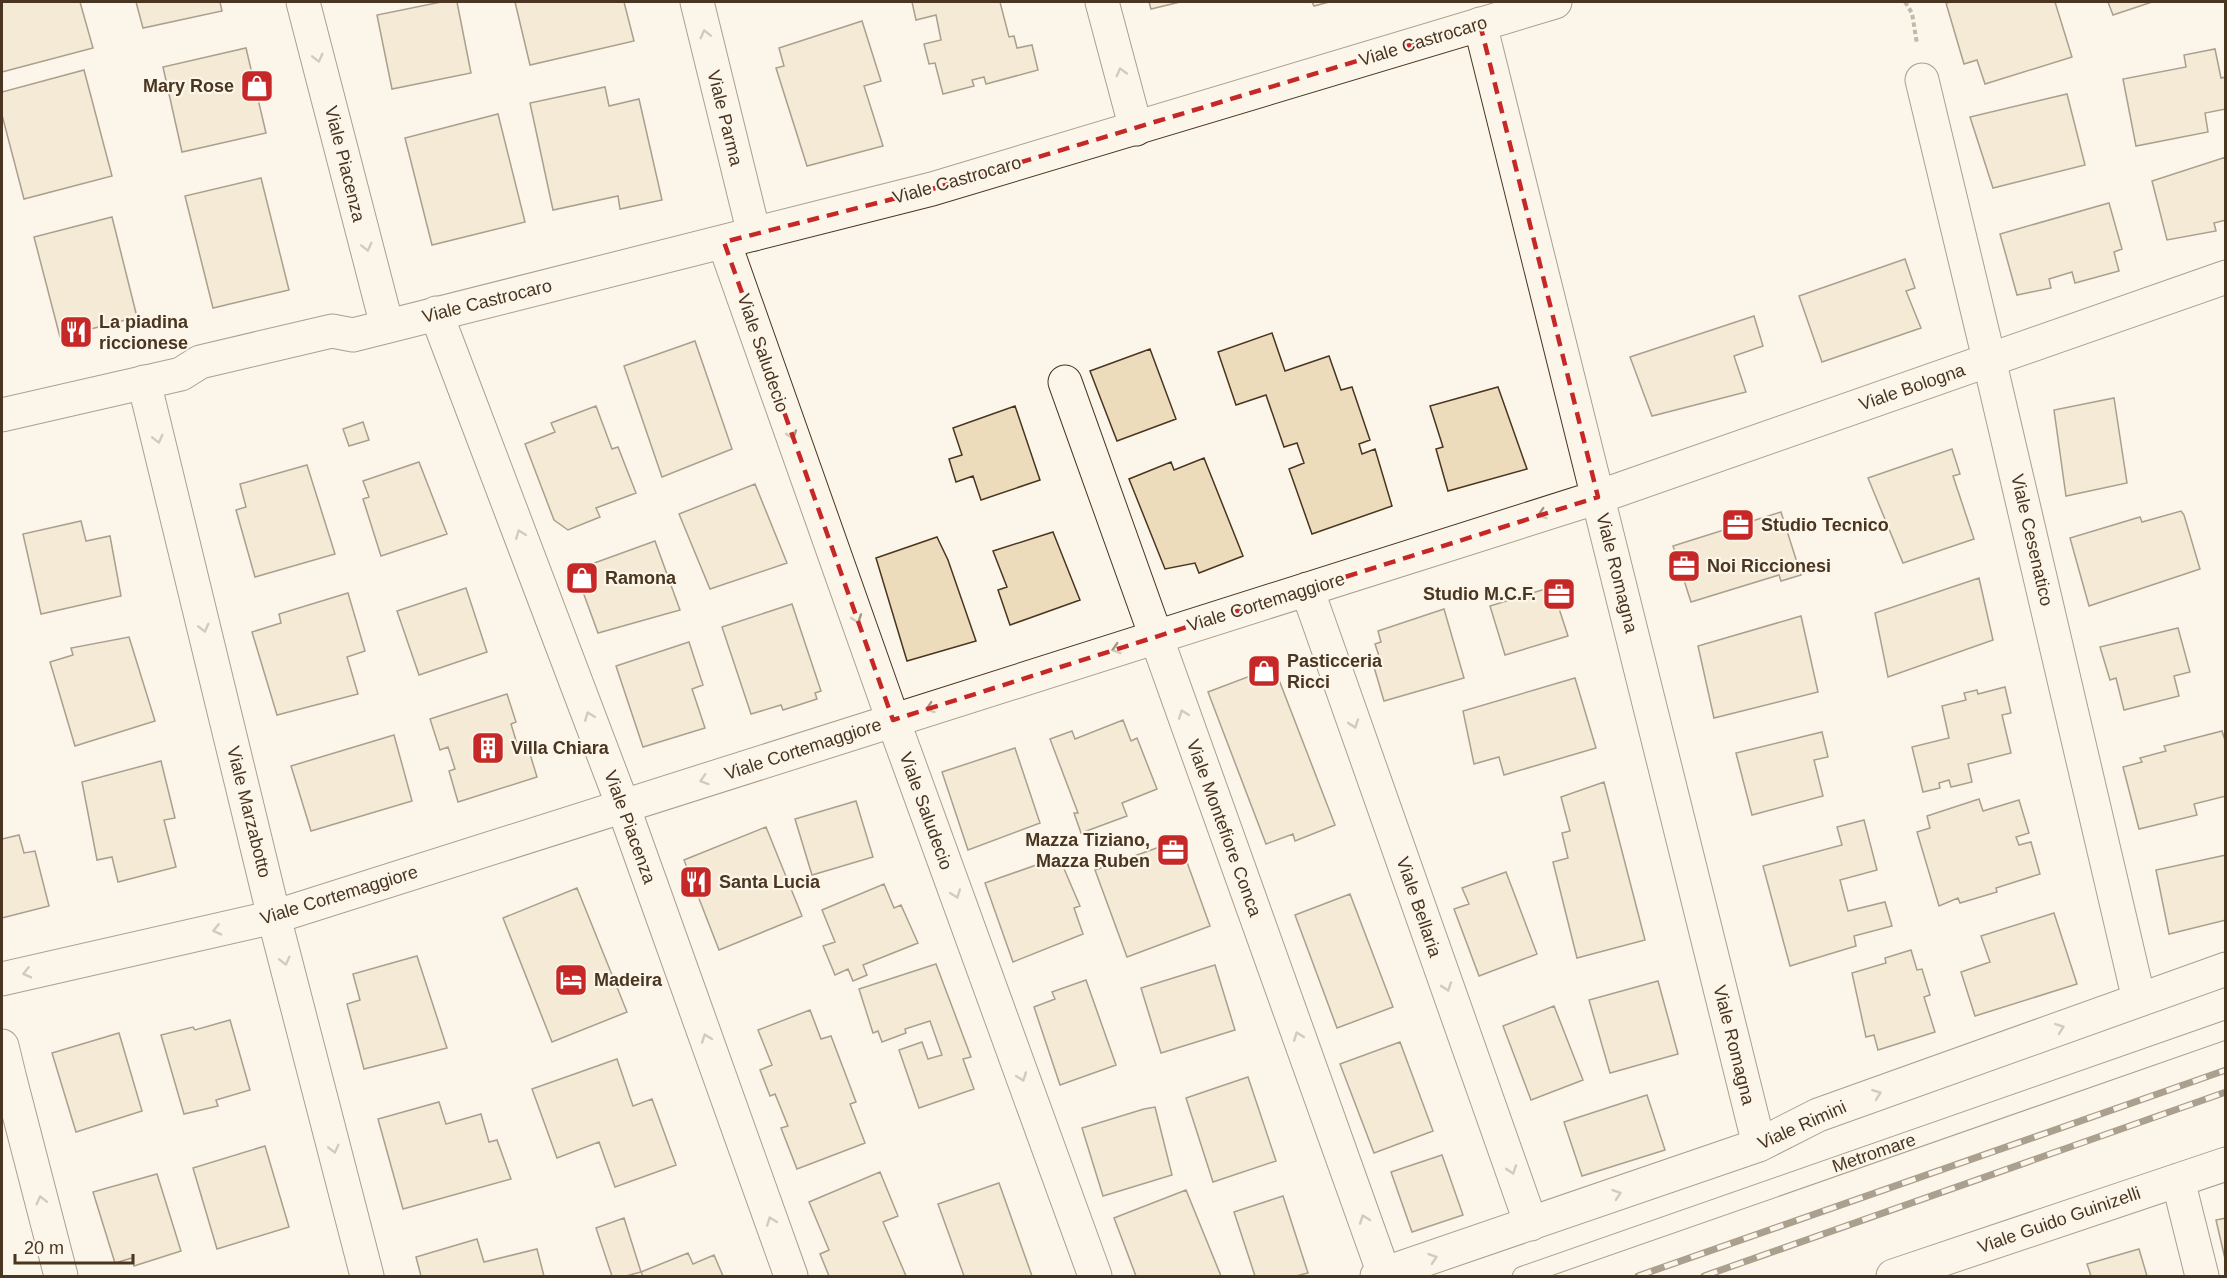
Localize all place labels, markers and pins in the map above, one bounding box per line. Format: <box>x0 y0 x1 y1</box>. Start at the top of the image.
shop icon: Mary Rose <box>239 68 275 104</box>
place label: Mary Rose <box>143 76 234 96</box>
place label: La piadina riccionese <box>99 312 189 353</box>
restaurant icon: La piadina riccionese <box>58 314 94 350</box>
office icon: Studio Tecnico <box>1720 507 1756 543</box>
place label: Studio Tecnico <box>1761 515 1889 535</box>
office icon: Noi Riccionesi <box>1666 548 1702 584</box>
place label: Noi Riccionesi <box>1707 556 1831 576</box>
shop icon: Ramona <box>564 560 600 596</box>
place label: Ramona <box>605 568 677 588</box>
office icon: Studio M.C.F. <box>1541 576 1577 612</box>
place label: Studio M.C.F. <box>1423 584 1536 604</box>
place label: Pasticceria Ricci <box>1287 651 1383 692</box>
shop icon: Pasticceria Ricci <box>1246 653 1282 689</box>
building icon: Villa Chiara <box>470 730 506 766</box>
place label: Villa Chiara <box>511 738 610 758</box>
place label: Mazza Tiziano, Mazza Ruben <box>1025 830 1150 871</box>
office icon: Mazza Tiziano, Mazza Ruben <box>1155 832 1191 868</box>
restaurant icon: Santa Lucia <box>678 864 714 900</box>
place label: Santa Lucia <box>719 872 821 892</box>
hotel icon: Madeira <box>553 962 589 998</box>
place label: Madeira <box>594 970 663 990</box>

